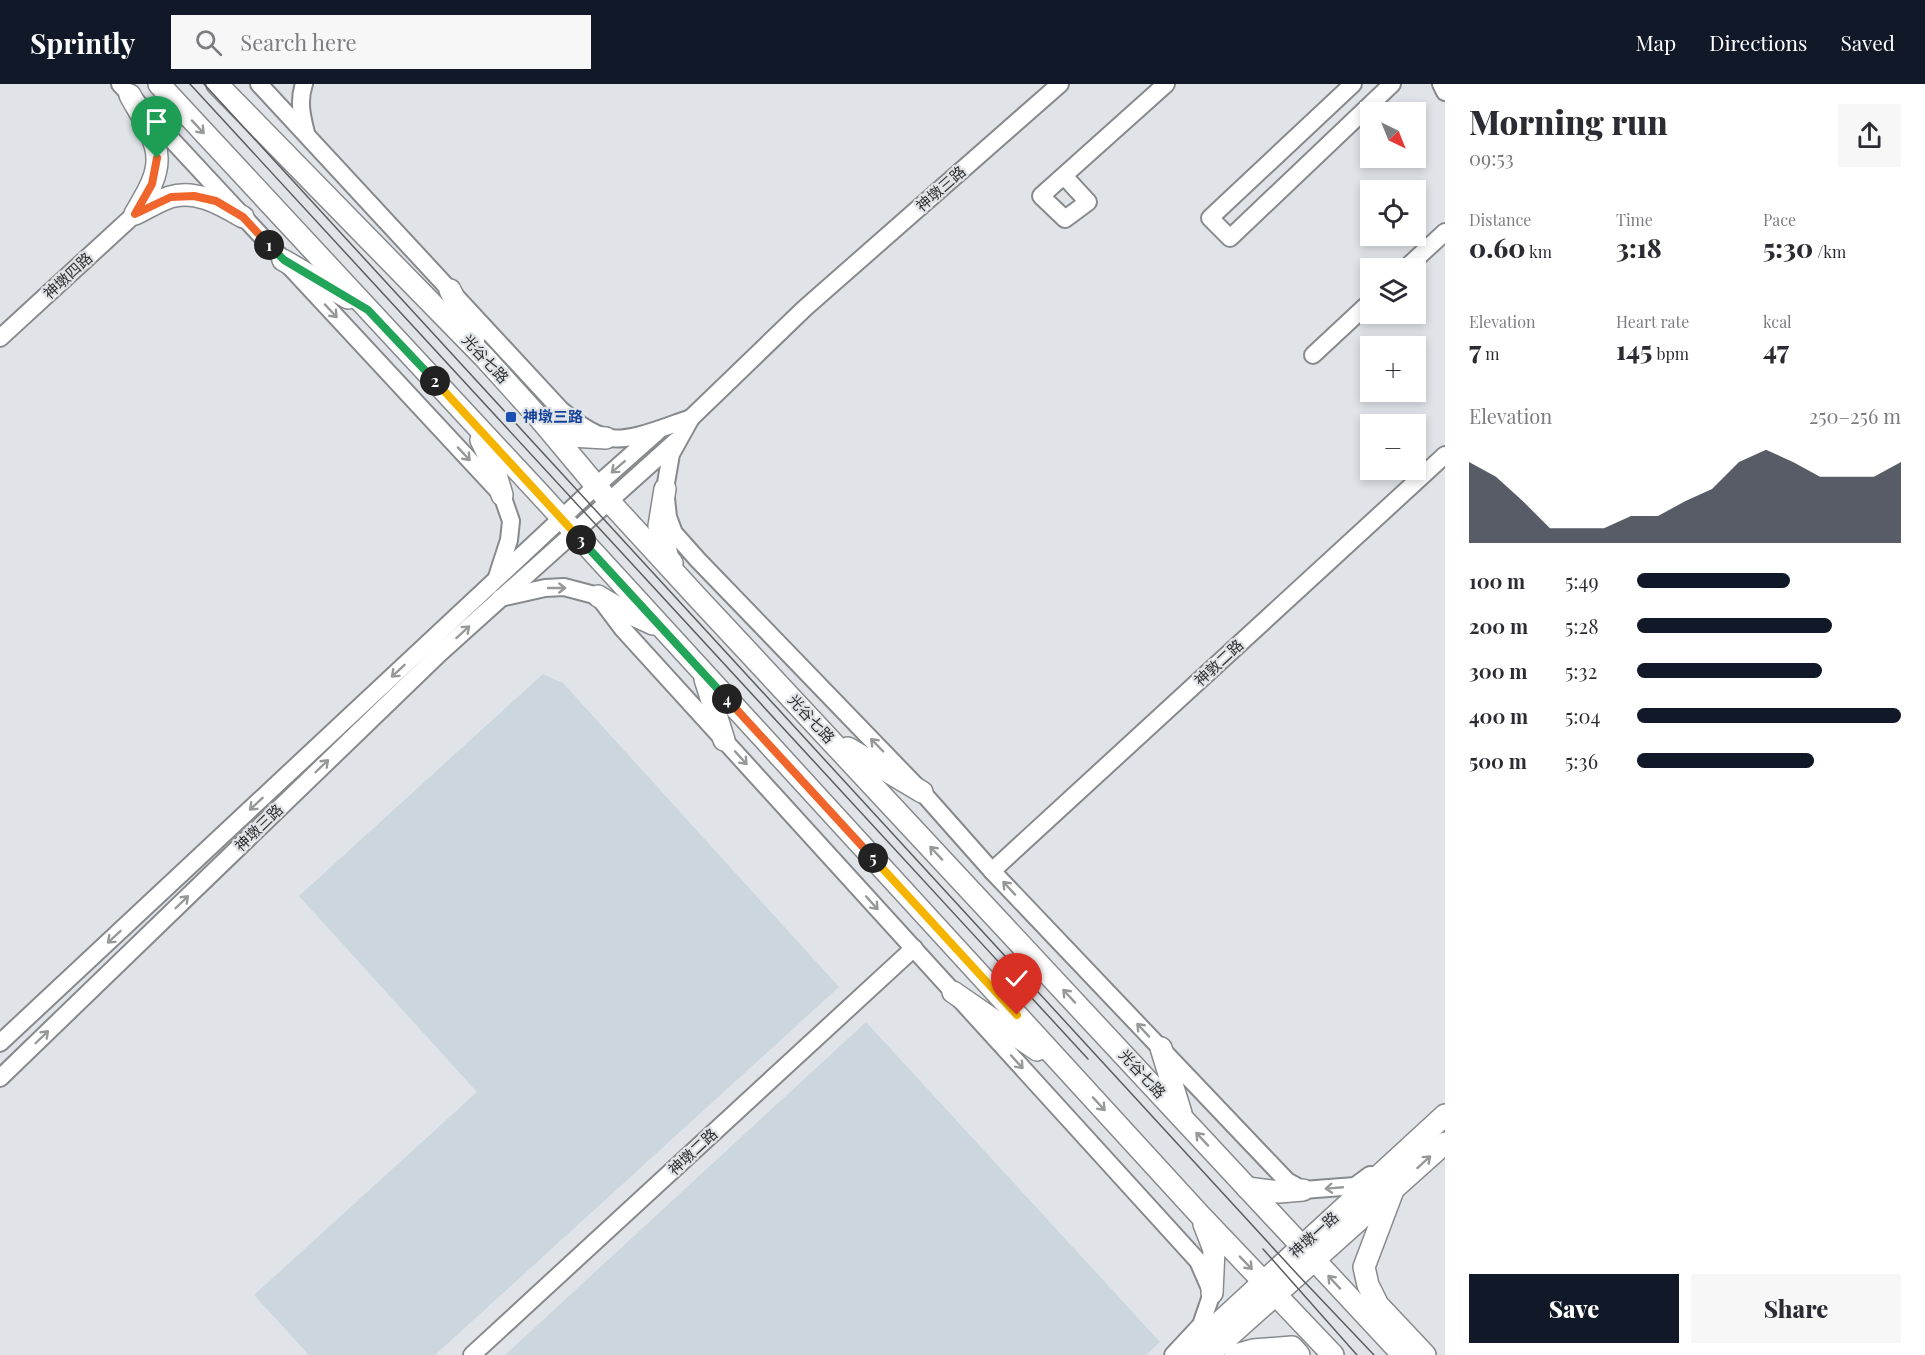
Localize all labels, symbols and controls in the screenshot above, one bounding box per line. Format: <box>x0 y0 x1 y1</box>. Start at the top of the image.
search box <box>171 15 591 69</box>
text: Sprintly <box>30 24 135 61</box>
icon: search <box>192 26 225 59</box>
text: Search here <box>240 27 357 57</box>
text: Map <box>1635 28 1676 56</box>
text: Directions <box>1709 28 1807 56</box>
text: Saved <box>1840 28 1895 56</box>
pin <box>131 96 182 158</box>
text: Morning run <box>1469 99 1668 143</box>
north arrow <box>1360 102 1426 168</box>
map controls <box>1360 102 1426 480</box>
button: share <box>1838 104 1901 167</box>
icon: arrive <box>140 105 173 138</box>
one-way arrow <box>191 119 205 134</box>
text: 09:53 <box>1469 144 1514 171</box>
street label: 神墩三路 <box>911 161 970 215</box>
button: locate <box>1360 180 1426 246</box>
text: Distance <box>1469 209 1531 230</box>
text: Time <box>1616 209 1653 230</box>
text: Pace <box>1763 209 1796 230</box>
pin: 1 <box>254 230 284 260</box>
text: 0.60 <box>1469 230 1525 265</box>
text: 3:18 <box>1616 230 1662 265</box>
text: 5:30 <box>1763 230 1813 265</box>
text: 1 <box>266 234 272 255</box>
text: km <box>1525 241 1552 262</box>
text: /km <box>1813 241 1846 262</box>
street label: 神墩四路 <box>39 247 96 303</box>
button: layers <box>1360 258 1426 324</box>
one-way arrow <box>324 304 338 319</box>
text: Elevation <box>1469 311 1536 332</box>
text: Heart rate <box>1616 311 1689 332</box>
text: kcal <box>1763 311 1792 332</box>
street label: 光谷七路 <box>458 330 514 387</box>
text: 7 <box>1469 332 1481 367</box>
text: 145 <box>1616 332 1652 367</box>
text: 47 <box>1763 332 1789 367</box>
button: + <box>1360 336 1426 402</box>
text: m <box>1481 343 1499 364</box>
text: bpm <box>1652 343 1689 364</box>
pin: 2 <box>420 366 450 396</box>
text: 2 <box>431 370 439 391</box>
text: Elevation <box>1469 402 1552 429</box>
text: 250–256 m <box>1809 402 1901 429</box>
place label: 神墩三路 <box>523 406 583 426</box>
marker: 神墩三路 <box>504 410 518 424</box>
button: − <box>1360 414 1426 480</box>
one-way arrow <box>457 447 471 462</box>
one-way arrow <box>610 460 626 473</box>
pin: 3 <box>566 525 596 555</box>
text: 3 <box>577 529 585 550</box>
text: 100 m <box>1469 567 1525 594</box>
text: 5:49 <box>1565 567 1599 594</box>
one-way arrow <box>547 582 567 594</box>
text: 200 m <box>1469 612 1528 639</box>
text: 5:28 <box>1565 612 1599 639</box>
one-way arrow <box>456 625 471 639</box>
street label: 神敦二路 <box>1190 634 1247 690</box>
text: 300 m <box>1469 657 1527 684</box>
text: 5:32 <box>1565 657 1597 684</box>
one-way arrow <box>391 664 406 678</box>
pin: 4 <box>712 684 742 714</box>
text: 4 <box>723 688 731 709</box>
street label: 光谷七路 <box>784 690 840 747</box>
text: 400 m <box>1469 702 1528 729</box>
text: 5:04 <box>1565 702 1601 729</box>
one-way arrow <box>870 738 884 753</box>
text: 500 m <box>1469 747 1527 774</box>
text: 5:36 <box>1565 747 1598 774</box>
one-way arrow <box>734 751 748 766</box>
one-way arrow <box>315 759 330 774</box>
one-way arrow <box>249 797 264 811</box>
street label: 神墩三路 <box>230 799 287 855</box>
pin: 5 <box>858 843 888 873</box>
one-way arrow <box>929 846 943 861</box>
text: 5 <box>869 847 877 868</box>
one-way arrow <box>1002 881 1017 896</box>
one-way arrow <box>175 895 190 909</box>
one-way arrow <box>865 895 879 910</box>
one-way arrow <box>106 930 121 944</box>
pin <box>991 953 1042 1015</box>
icon: check <box>1000 962 1033 995</box>
one-way arrow <box>1062 989 1076 1004</box>
one-way arrow <box>1137 1023 1151 1038</box>
one-way arrow <box>35 1030 50 1045</box>
street label: 光谷七路 <box>1115 1045 1171 1102</box>
one-way arrow <box>1010 1055 1024 1070</box>
one-way arrow <box>1092 1096 1106 1111</box>
street label: 神墩二路 <box>664 1123 721 1179</box>
one-way arrow <box>1195 1131 1209 1146</box>
one-way arrow <box>1416 1155 1431 1169</box>
one-way arrow <box>1325 1183 1344 1194</box>
street label: 神墩一路 <box>1284 1207 1342 1262</box>
one-way arrow <box>1239 1255 1253 1270</box>
button: Save <box>1469 1274 1679 1343</box>
button: Share <box>1691 1274 1901 1343</box>
one-way arrow <box>1328 1275 1342 1290</box>

